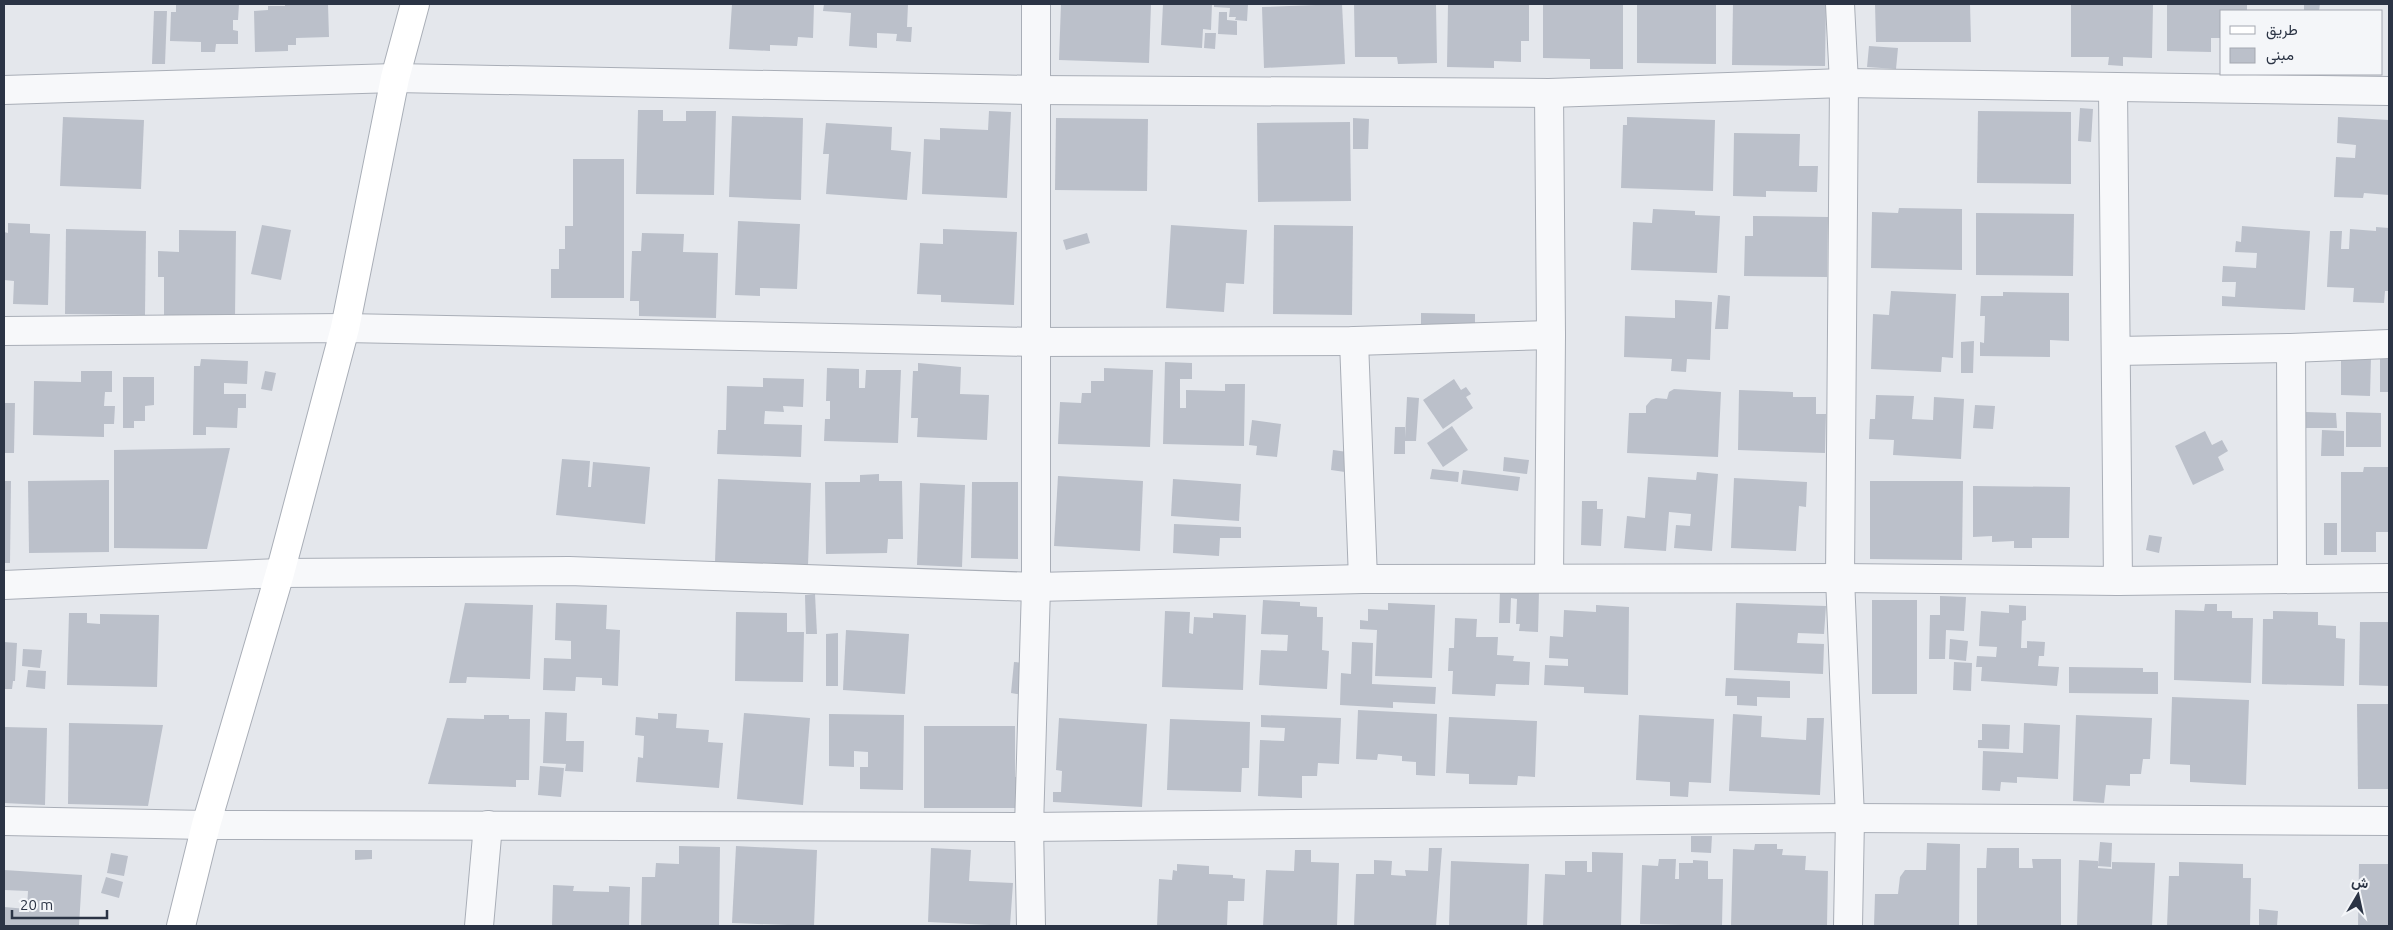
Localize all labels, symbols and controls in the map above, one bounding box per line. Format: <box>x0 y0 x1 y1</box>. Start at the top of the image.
legend <box>2220 10 2383 75</box>
text: طريق <box>2266 21 2298 40</box>
text: مبنى <box>2266 46 2294 65</box>
north arrow <box>2333 870 2383 920</box>
text: ش <box>2350 873 2370 892</box>
scale bar <box>12 888 108 920</box>
text: 20 m <box>20 896 53 913</box>

